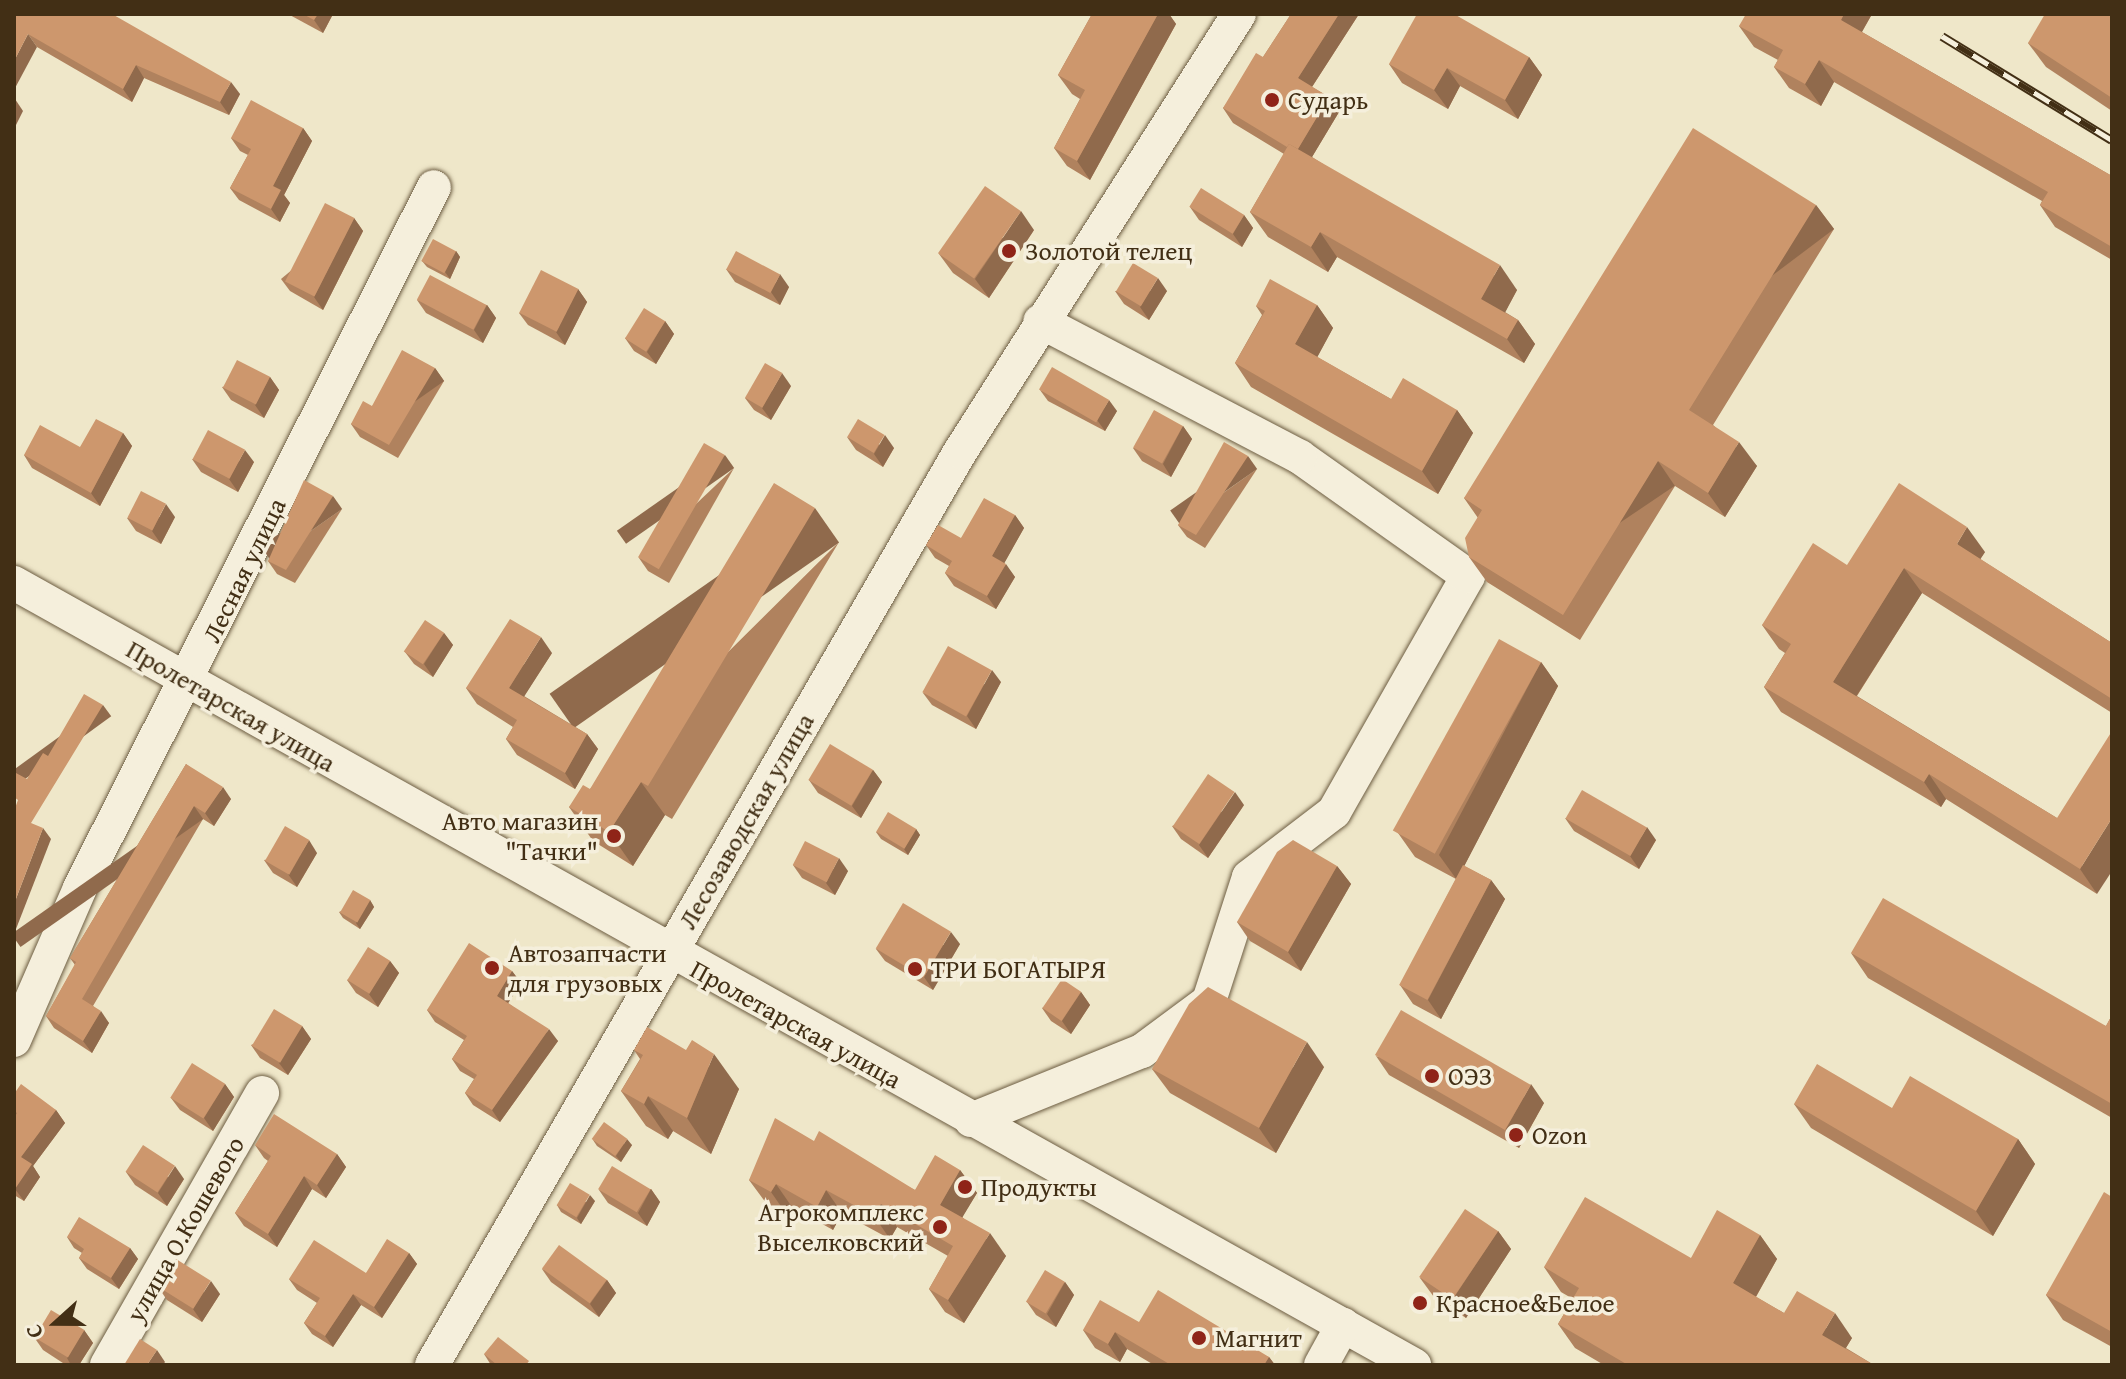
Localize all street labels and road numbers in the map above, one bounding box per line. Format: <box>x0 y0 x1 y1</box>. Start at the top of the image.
street label: Лесная улица <box>196 493 292 647</box>
street label: Пролетарская улица <box>121 633 341 779</box>
street label: Лесозаводская улица <box>672 708 820 934</box>
street label: Пролетарская улица <box>685 953 907 1095</box>
street label: улица О.Кошевого <box>119 1131 251 1327</box>

